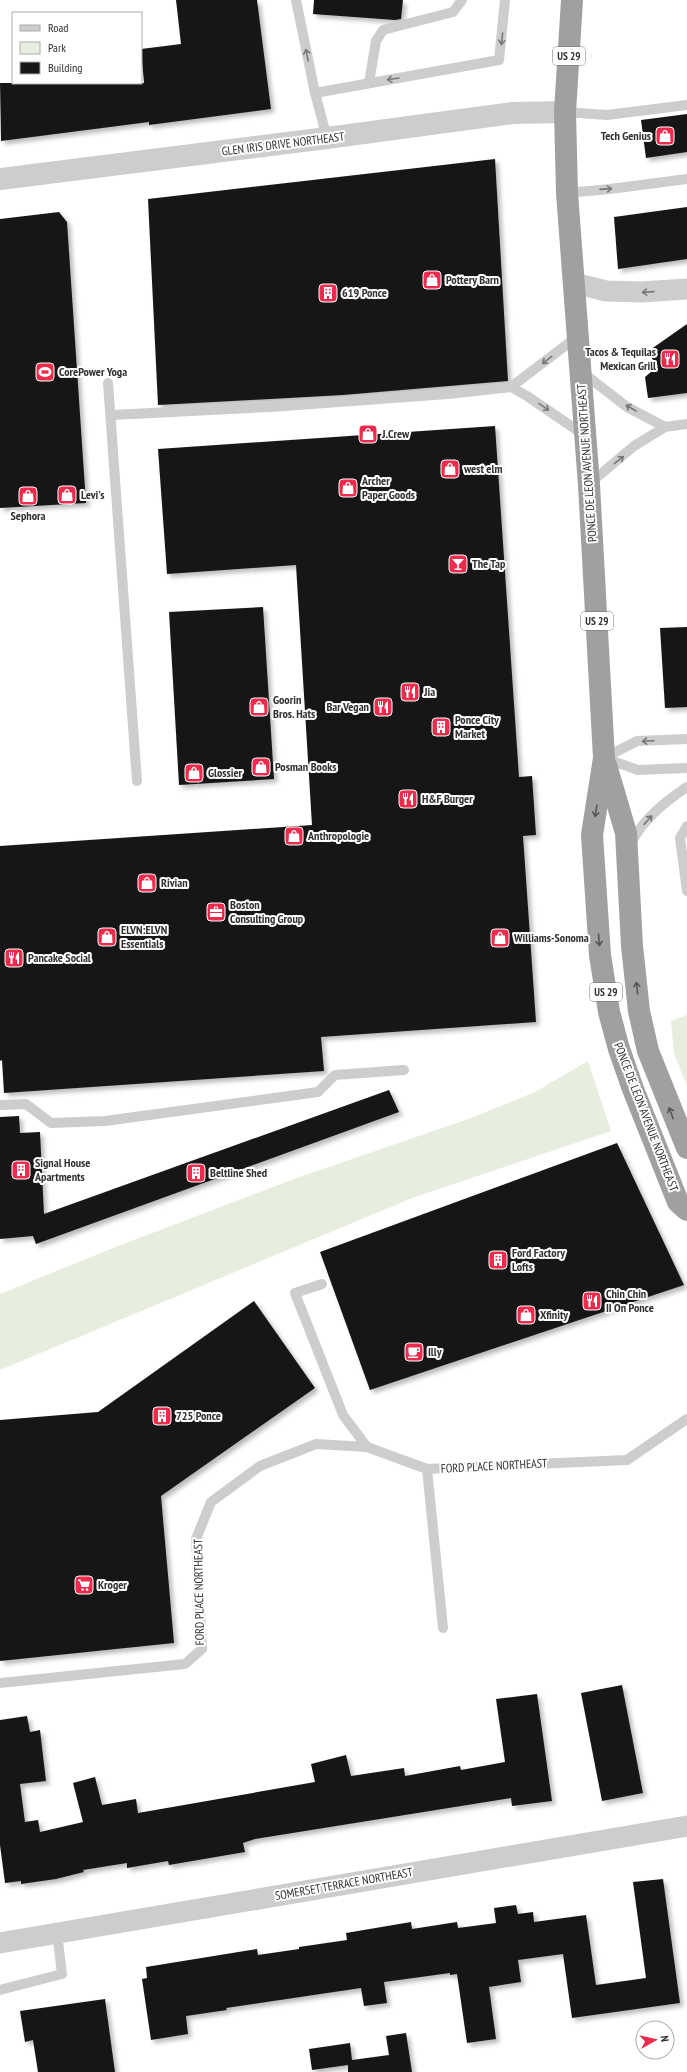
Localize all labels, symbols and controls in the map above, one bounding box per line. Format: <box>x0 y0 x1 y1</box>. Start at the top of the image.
legend <box>12 12 142 84</box>
text: Road <box>48 20 68 35</box>
one-way arrow <box>498 32 505 45</box>
text: Park <box>48 40 66 55</box>
road number: US 29 <box>553 47 585 65</box>
one-way arrow <box>303 49 311 62</box>
text: Building <box>48 60 83 75</box>
one-way arrow <box>387 75 400 83</box>
shop icon: Tech Genius <box>654 125 676 147</box>
street label: GLEN IRIS DRIVE NORTHEAST <box>221 128 346 158</box>
place label: Tech Genius <box>601 128 651 143</box>
one-way arrow <box>599 186 612 193</box>
shop icon: Pottery Barn <box>421 269 443 291</box>
place label: Pottery Barn <box>446 272 499 287</box>
building icon: 619 Ponce <box>317 282 339 304</box>
place label: 619 Ponce <box>342 285 387 300</box>
one-way arrow <box>642 288 655 295</box>
place label: Tacos & Tequilas Mexican Grill <box>585 344 656 373</box>
restaurant icon: Tacos & Tequilas Mexican Grill <box>659 348 681 370</box>
one-way arrow <box>541 356 552 365</box>
sports icon: CorePower Yoga <box>34 361 56 383</box>
place label: CorePower Yoga <box>59 364 127 379</box>
street label: PONCE DE LEON AVENUE NORTHEAST <box>573 383 600 543</box>
one-way arrow <box>538 403 549 411</box>
one-way arrow <box>625 404 637 412</box>
shop icon: J.Crew <box>357 423 379 445</box>
place label: J.Crew <box>381 426 410 441</box>
one-way arrow <box>613 455 624 464</box>
shop icon: west elm <box>439 458 461 480</box>
place label: west elm <box>463 461 502 476</box>
place label: Archer Paper Goods <box>361 473 415 502</box>
shop icon: Archer Paper Goods <box>337 477 359 499</box>
shop icon: Levi's <box>56 484 78 506</box>
shop icon: Sephora <box>17 485 39 507</box>
place label: Levi's <box>81 487 104 502</box>
place label: Sephora <box>11 508 46 523</box>
bar icon: The Tap <box>447 553 469 575</box>
place label: The Tap <box>472 556 506 571</box>
road number: US 29 <box>581 612 613 630</box>
restaurant icon: Jia <box>399 681 421 703</box>
place label: Jia <box>423 684 435 699</box>
place label: Goorin Bros. Hats <box>273 692 315 721</box>
shop icon: Goorin Bros. Hats <box>248 696 270 718</box>
restaurant icon: Bar Vegan <box>372 696 394 718</box>
place label: Bar Vegan <box>326 699 369 714</box>
place label: Ponce City Market <box>455 712 499 741</box>
building icon: Ponce City Market <box>430 716 452 738</box>
one-way arrow <box>642 737 655 745</box>
shop icon: Posman Books <box>250 756 272 778</box>
place label: Posman Books <box>275 759 336 774</box>
shop icon: Glossier <box>183 762 205 784</box>
place label: Glossier <box>208 765 243 780</box>
restaurant icon: H&F Burger <box>397 788 419 810</box>
place label: H&F Burger <box>422 791 473 806</box>
one-way arrow <box>592 804 600 817</box>
one-way arrow <box>644 814 653 825</box>
shop icon: Anthropologie <box>283 825 305 847</box>
place label: Anthropologie <box>307 828 369 843</box>
shop icon: Rivian <box>136 872 158 894</box>
place label: Rivian <box>161 875 188 890</box>
place label: Boston Consulting Group <box>230 897 304 926</box>
office icon: Boston Consulting Group <box>205 901 227 923</box>
place label: ELVN:ELVN Essentials <box>121 922 167 951</box>
shop icon: ELVN:ELVN Essentials <box>96 926 118 948</box>
shop icon: Williams-Sonoma <box>489 927 511 949</box>
place label: Williams-Sonoma <box>513 930 589 945</box>
one-way arrow <box>596 933 603 946</box>
restaurant icon: Pancake Social <box>3 947 25 969</box>
place label: Pancake Social <box>28 950 91 965</box>
one-way arrow <box>633 982 640 995</box>
road number: US 29 <box>590 983 622 1001</box>
street label: PONCE DE LEON AVENUE NORTHEAST <box>611 1040 682 1194</box>
one-way arrow <box>667 1107 675 1119</box>
place label: Signal House Apartments <box>34 1155 90 1184</box>
building icon: Signal House Apartments <box>10 1159 32 1181</box>
building icon: Beltline Shed <box>185 1162 207 1184</box>
place label: Beltline Shed <box>210 1165 267 1180</box>
place label: Ford Factory Lofts <box>512 1245 565 1274</box>
building icon: Ford Factory Lofts <box>487 1249 509 1271</box>
place label: Chin Chin II On Ponce <box>606 1286 654 1315</box>
restaurant icon: Chin Chin II On Ponce <box>581 1290 603 1312</box>
shop icon: Xfinity <box>515 1304 537 1326</box>
place label: Xfinity <box>540 1307 568 1322</box>
cafe icon: Illy <box>403 1341 425 1363</box>
place label: Illy <box>428 1344 442 1359</box>
building icon: 725 Ponce <box>151 1405 173 1427</box>
place label: 725 Ponce <box>176 1408 221 1423</box>
street label: FORD PLACE NORTHEAST <box>440 1455 548 1476</box>
street label: FORD PLACE NORTHEAST <box>190 1538 207 1645</box>
supermarket icon: Kroger <box>73 1574 95 1596</box>
place label: Kroger <box>98 1577 127 1592</box>
street label: SOMERSET TERRACE NORTHEAST <box>274 1864 415 1903</box>
north arrow <box>635 2020 675 2060</box>
text: N <box>658 2035 672 2043</box>

